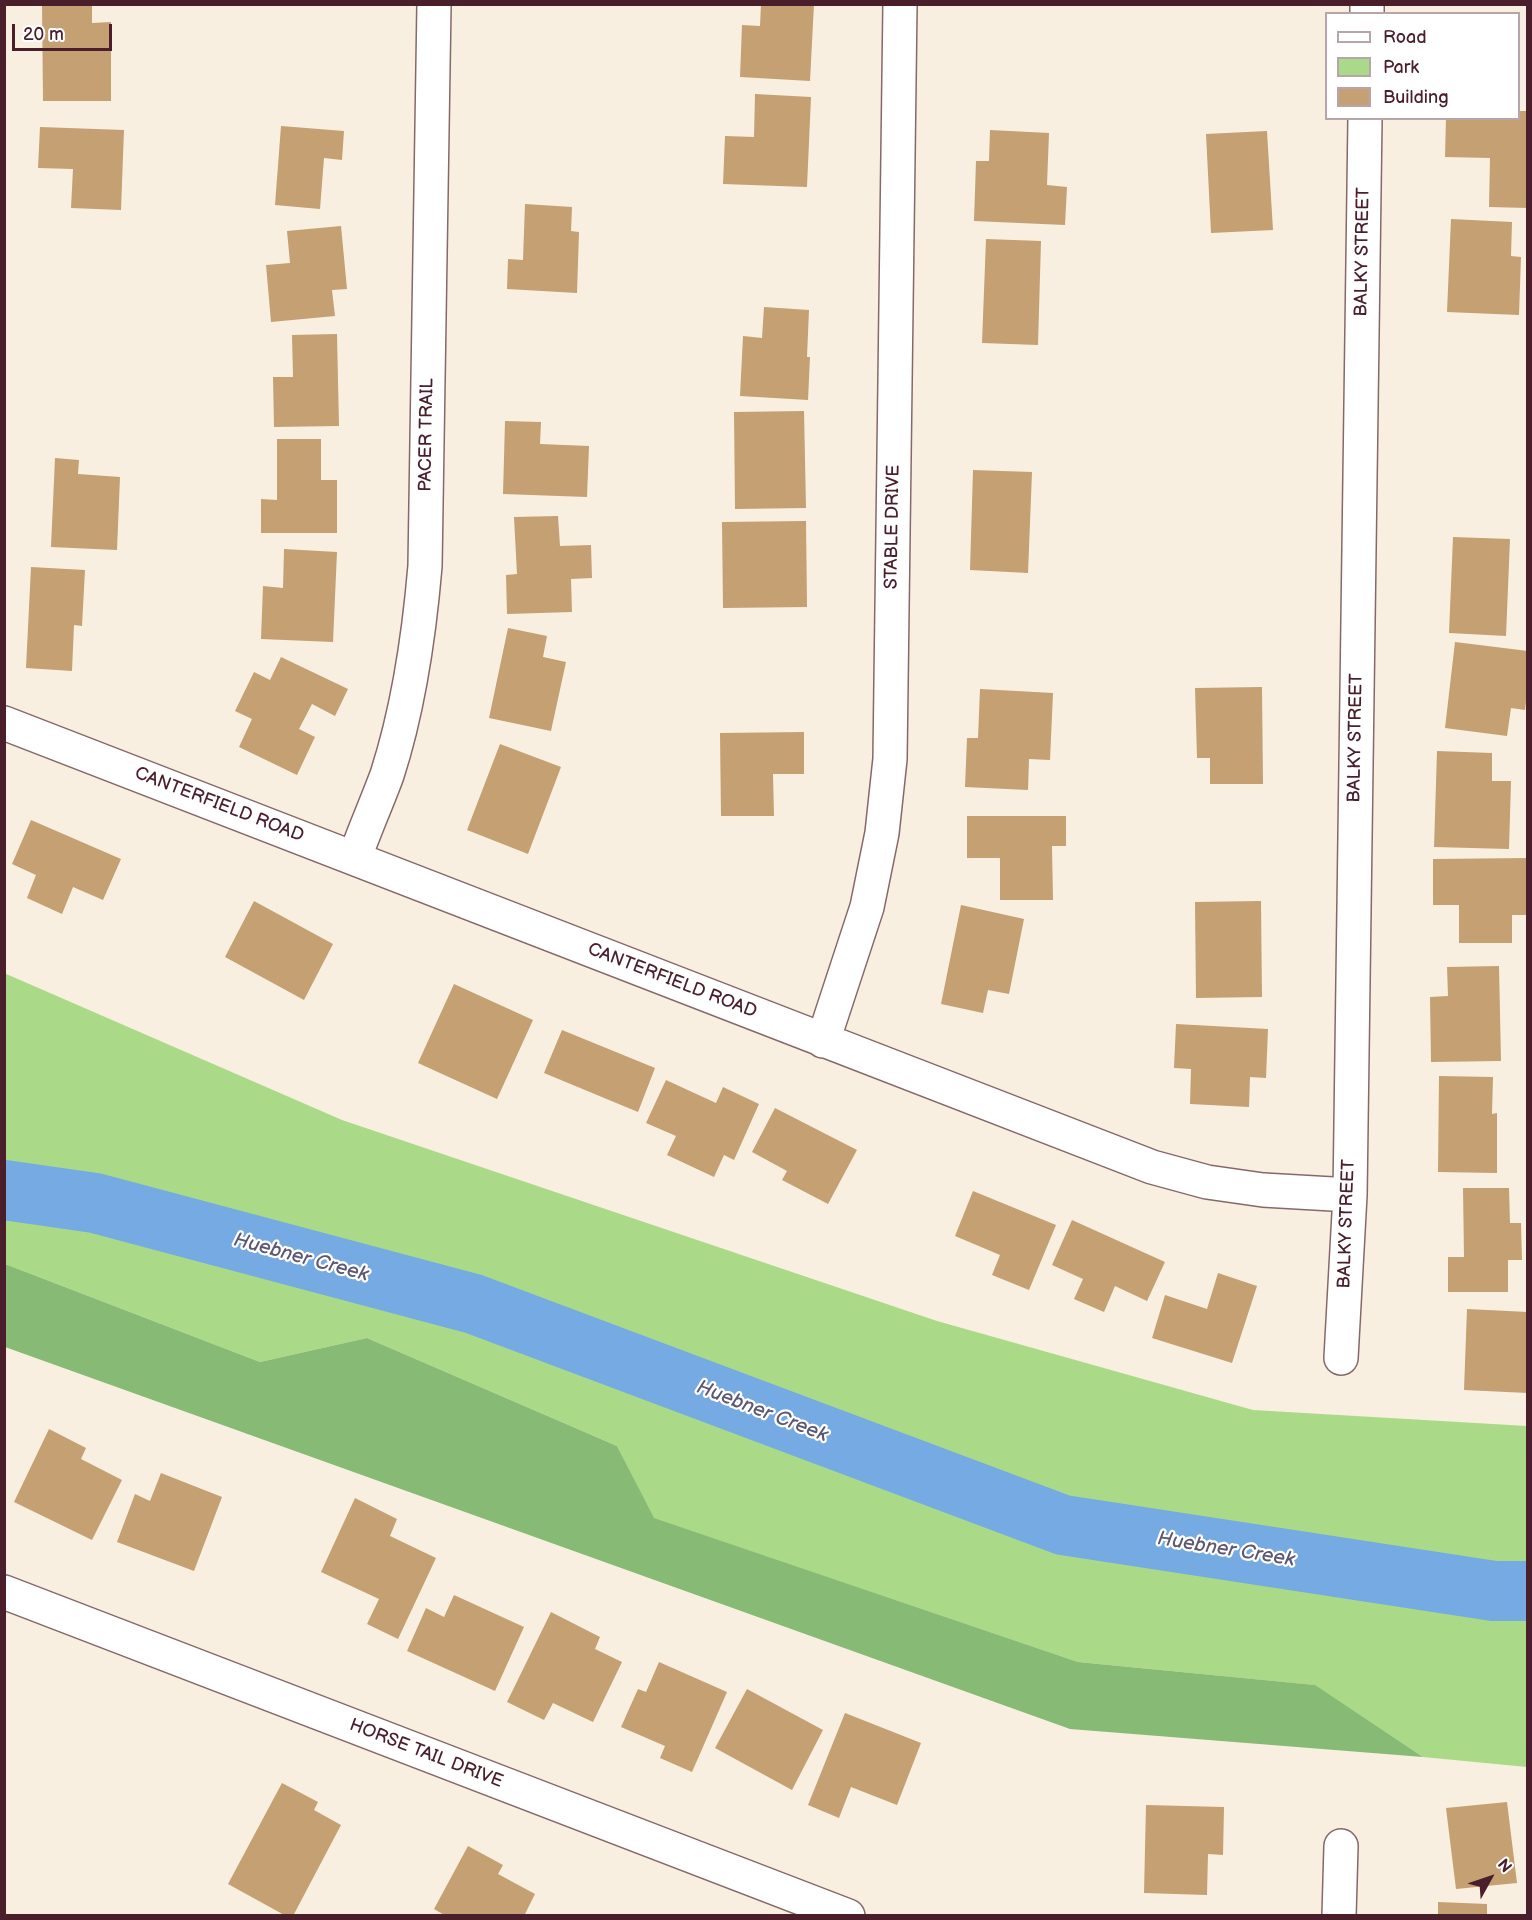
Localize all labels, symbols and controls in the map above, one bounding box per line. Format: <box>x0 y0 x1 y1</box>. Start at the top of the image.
scale bar <box>15 12 116 50</box>
legend <box>1325 12 1520 120</box>
text: 20 m <box>23 24 64 45</box>
text: Road <box>1383 27 1427 48</box>
text: Park <box>1383 57 1419 78</box>
text: Building <box>1383 87 1449 108</box>
street label: BALKY STREET <box>1351 187 1375 317</box>
street label: PACER TRAIL <box>415 378 439 492</box>
street label: STABLE DRIVE <box>881 465 905 589</box>
street label: BALKY STREET <box>1344 673 1368 803</box>
street label: CANTERFIELD ROAD <box>131 763 307 847</box>
street label: CANTERFIELD ROAD <box>584 939 760 1023</box>
street label: BALKY STREET <box>1334 1159 1360 1289</box>
water label: Huebner Creek <box>231 1228 371 1288</box>
water label: Huebner Creek <box>693 1376 831 1448</box>
water label: Huebner Creek <box>1156 1527 1296 1573</box>
street label: HORSE TAIL DRIVE <box>346 1715 506 1793</box>
north arrow <box>1460 1848 1520 1908</box>
text: N <box>1493 1855 1515 1877</box>

